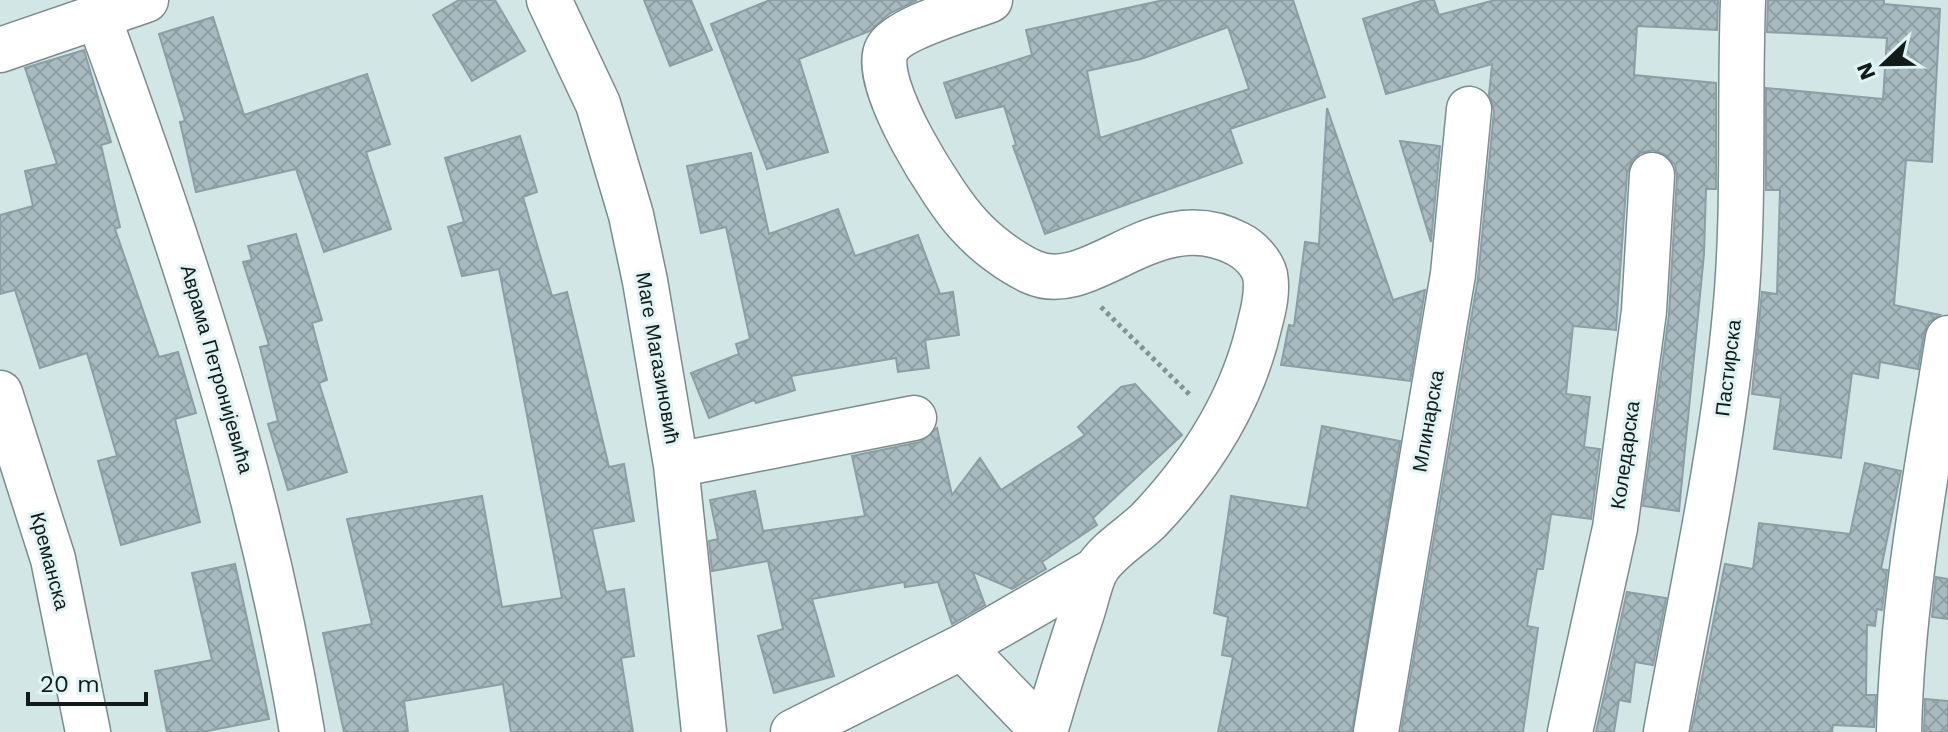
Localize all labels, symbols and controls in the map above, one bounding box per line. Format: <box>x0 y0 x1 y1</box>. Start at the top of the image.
north arrow <box>1844 24 1924 104</box>
text: N <box>1851 59 1881 84</box>
street label: Аврама Петронијевића <box>176 262 259 477</box>
street label: Маге Магазиновић <box>631 270 685 446</box>
street label: Пастирска <box>1710 317 1746 418</box>
street label: Млинарска <box>1407 367 1449 474</box>
street label: Коледарска <box>1606 399 1645 511</box>
street label: Креманска <box>25 510 75 613</box>
scale bar <box>28 656 146 706</box>
text: 20 m <box>40 670 100 698</box>

